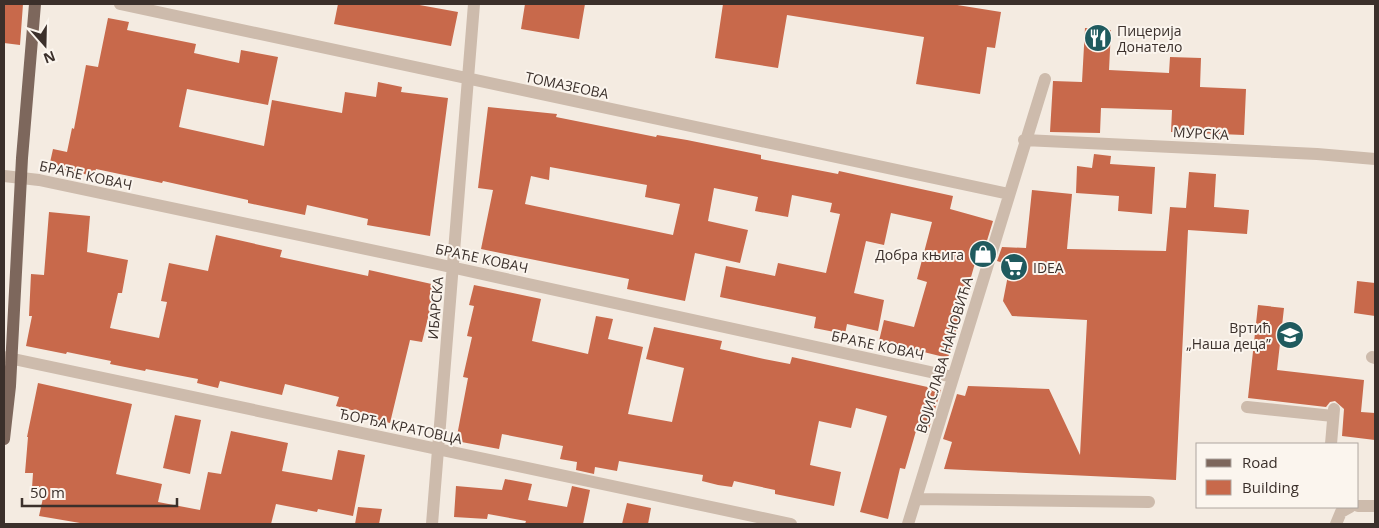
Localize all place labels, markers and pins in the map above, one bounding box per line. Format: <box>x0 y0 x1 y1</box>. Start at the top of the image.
place label: Пицерија Донатело <box>1117 21 1183 56</box>
restaurant icon: Пицерија Донатело <box>1083 23 1113 53</box>
shop icon: Добра књига <box>968 239 998 269</box>
place label: Добра књига <box>875 245 964 264</box>
supermarket icon: IDEA <box>999 252 1029 282</box>
place label: IDEA <box>1033 258 1064 277</box>
place label: Вртић „Наша деца” <box>1186 318 1271 353</box>
school or university icon: Вртић „Наша деца” <box>1275 320 1305 350</box>

